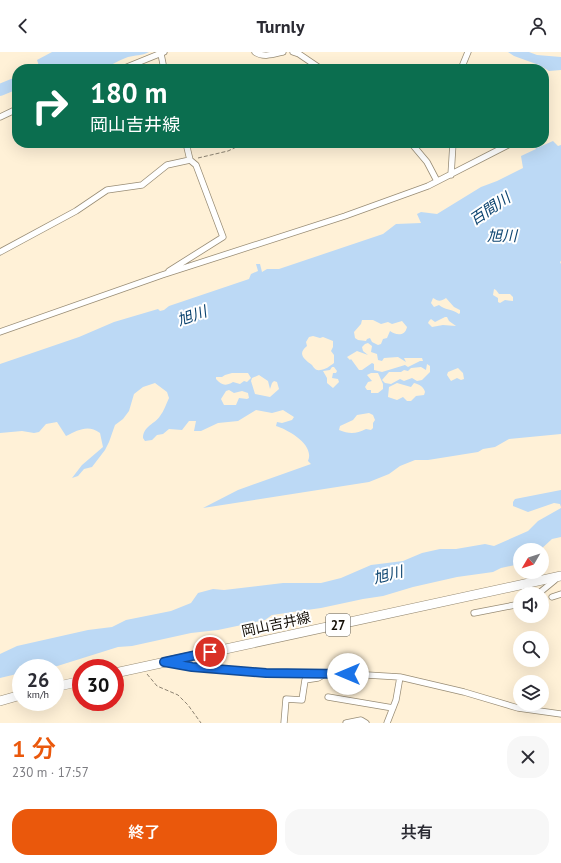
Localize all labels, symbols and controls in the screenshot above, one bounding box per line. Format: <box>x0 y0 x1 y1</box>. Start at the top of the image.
icon: back <box>12 15 34 37</box>
text: Turnly <box>256 15 305 38</box>
icon: person <box>527 15 549 37</box>
text: 180 m <box>90 74 167 111</box>
icon: right <box>24 80 76 132</box>
text: 岡山吉井線 <box>90 113 180 136</box>
water label: 百間川 <box>466 187 515 229</box>
water label: 旭川 <box>487 226 519 245</box>
water label: 旭川 <box>174 301 211 330</box>
north arrow <box>513 543 549 579</box>
map controls <box>513 543 549 711</box>
water label: 旭川 <box>371 561 407 587</box>
button: sound <box>513 587 549 623</box>
street label: 岡山吉井線 <box>240 608 312 640</box>
road number: 27 <box>326 614 350 636</box>
button: search <box>513 631 549 667</box>
pin <box>193 635 227 669</box>
icon: arrive <box>199 641 221 663</box>
position arrow <box>327 653 369 695</box>
speed limit sign: 30 <box>72 659 124 711</box>
text: 26 <box>27 667 49 693</box>
button: layers <box>513 675 549 711</box>
text: km/h <box>27 688 49 701</box>
text: 1 分 <box>12 733 56 764</box>
button: close <box>507 736 549 778</box>
text: 230 m · 17:57 <box>12 764 89 781</box>
button: 終了 <box>12 809 277 855</box>
button: 共有 <box>285 809 549 855</box>

